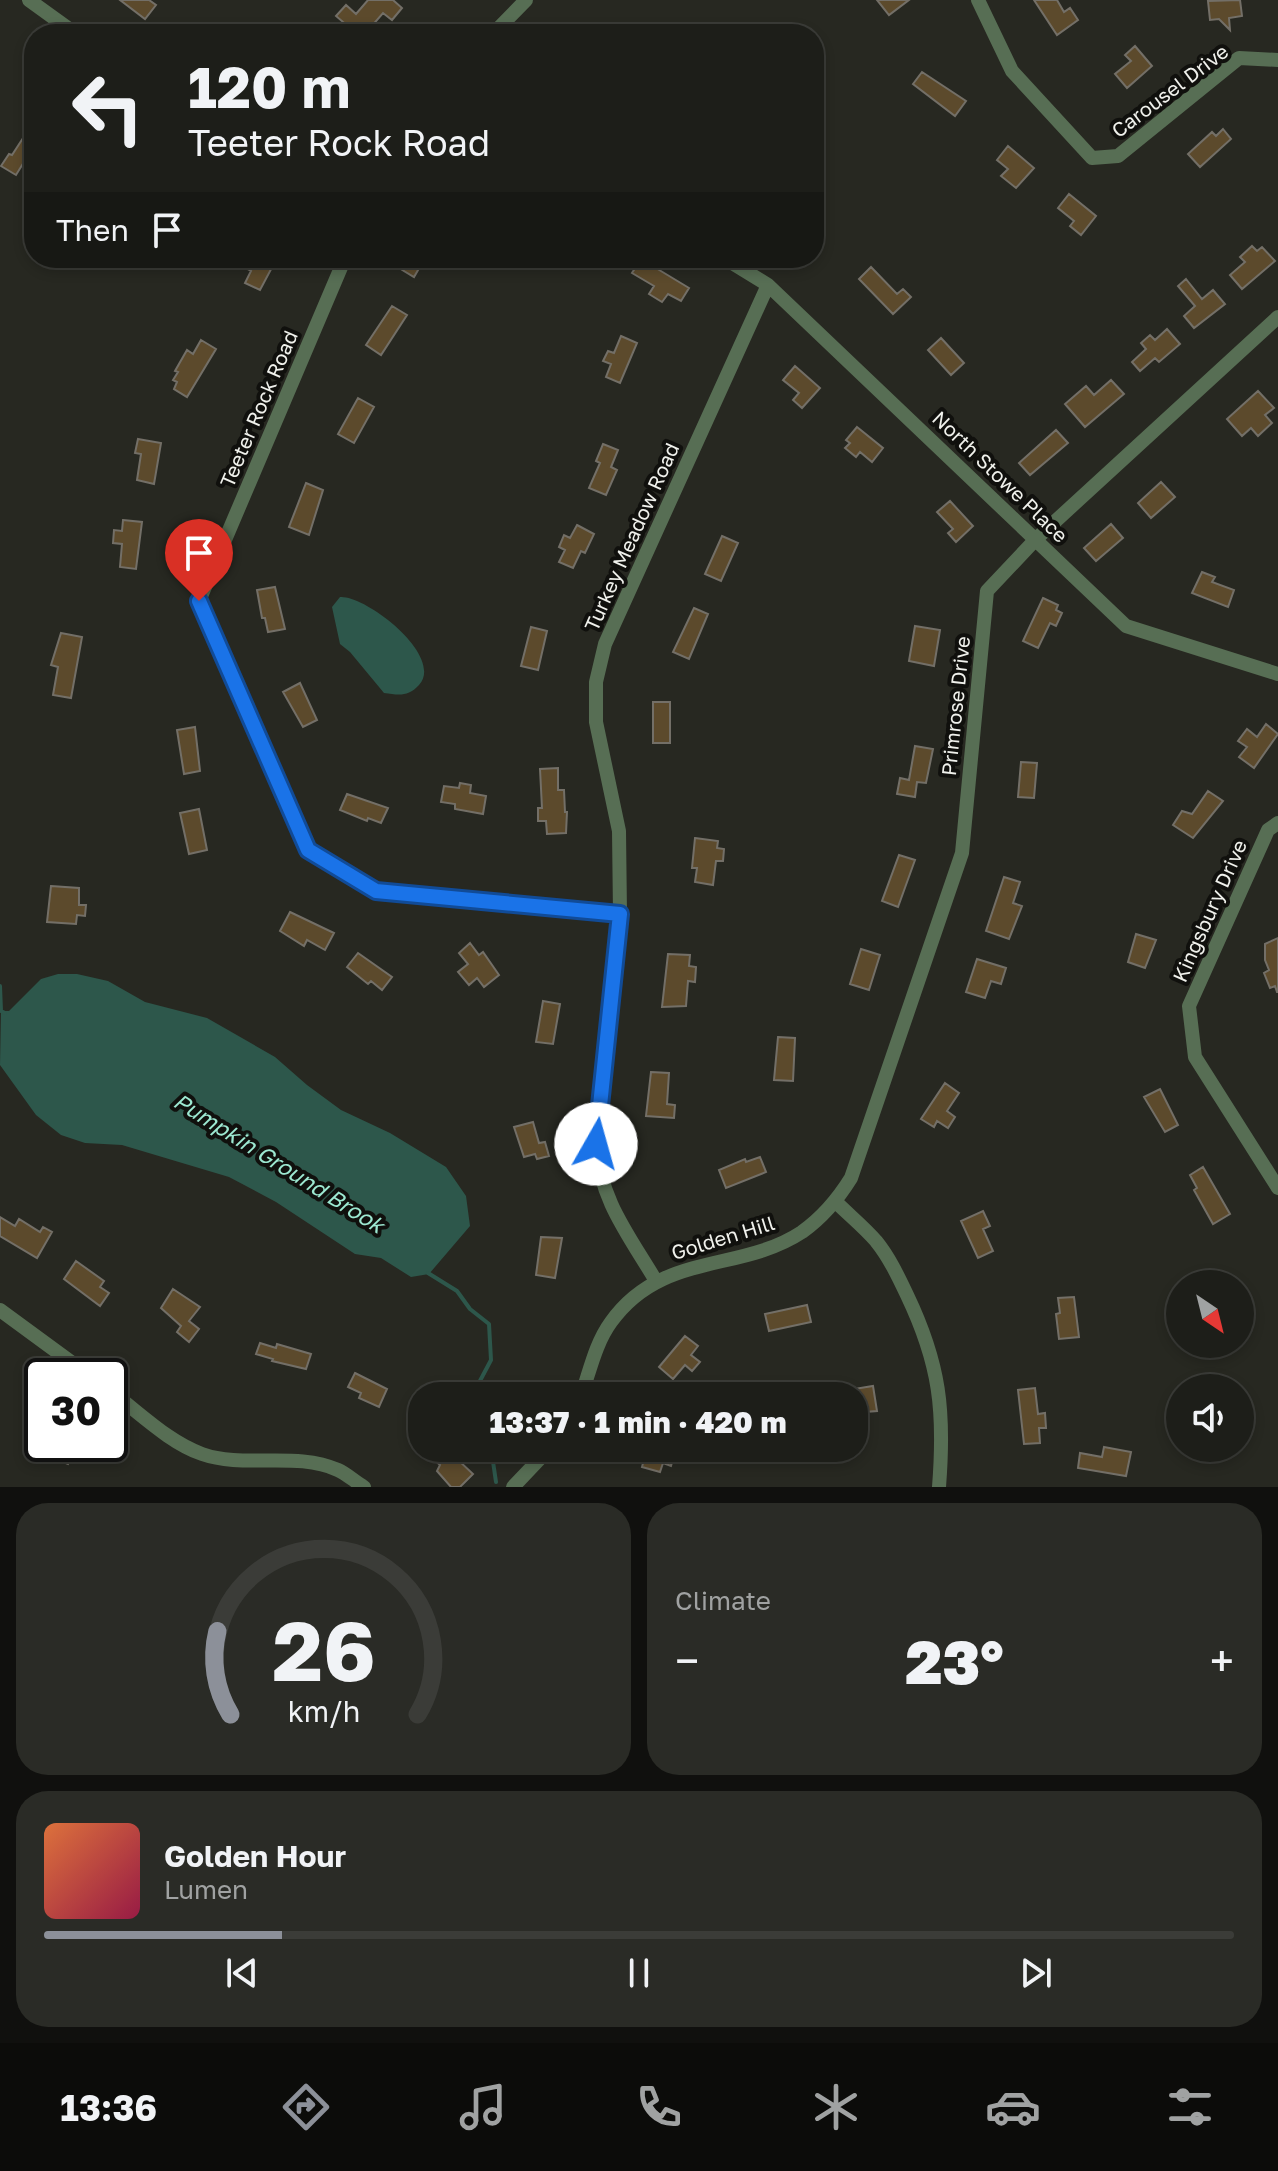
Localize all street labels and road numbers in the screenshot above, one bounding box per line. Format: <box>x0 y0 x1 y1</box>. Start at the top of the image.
street label: Carousel Drive <box>1106 39 1232 142</box>
street label: Teeter Rock Road <box>214 327 302 491</box>
street label: North Stowe Place <box>928 406 1073 547</box>
street label: Turkey Meadow Road <box>579 439 683 634</box>
street label: Primrose Drive <box>936 635 974 777</box>
street label: Kingsbury Drive <box>1167 836 1251 985</box>
street label: Golden Hill <box>668 1210 777 1264</box>

